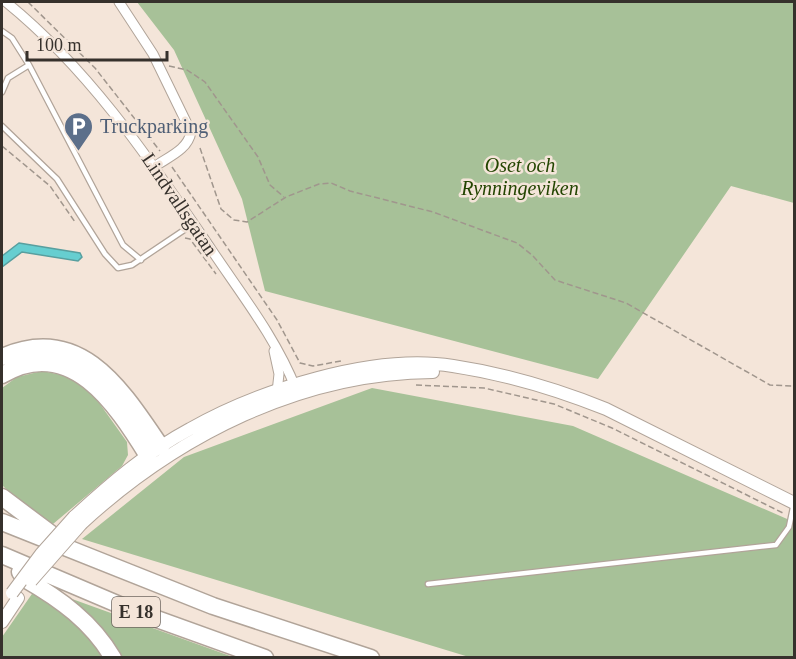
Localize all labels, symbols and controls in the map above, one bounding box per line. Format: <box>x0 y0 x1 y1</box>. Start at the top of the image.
scale bar <box>27 24 166 62</box>
text: 100 m <box>36 35 82 55</box>
parking icon: Truckparking <box>63 110 95 152</box>
place label: Truckparking <box>100 115 208 138</box>
street label: Lindvallsgatan <box>137 149 222 260</box>
park label: Oset och Rynningeviken <box>460 154 579 200</box>
road number: E 18 <box>112 597 160 627</box>

